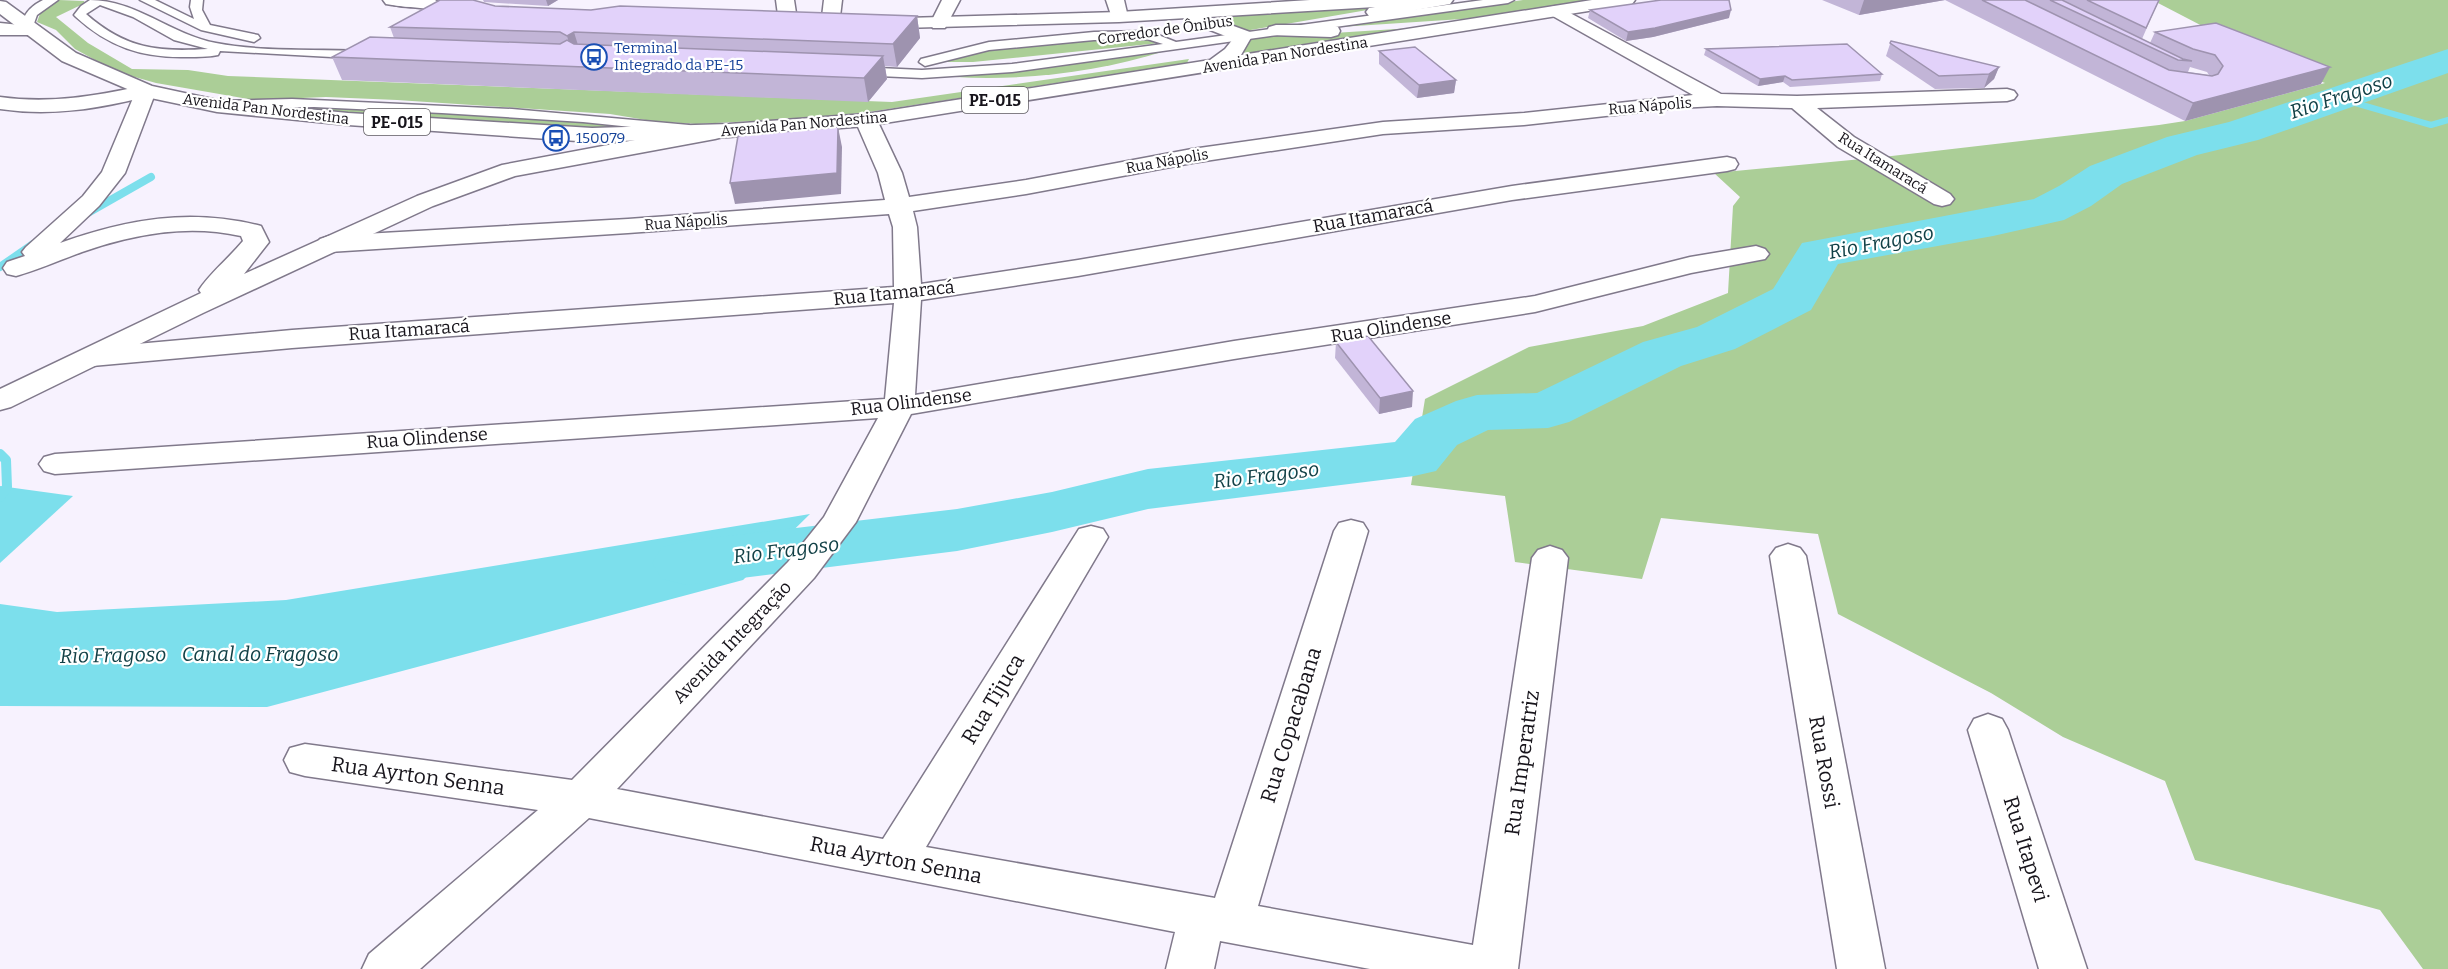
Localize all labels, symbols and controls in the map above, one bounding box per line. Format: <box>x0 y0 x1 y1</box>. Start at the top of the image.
street label: Corredor de Ônibus <box>1096 12 1234 48</box>
street label: Avenida Pan Nordestina <box>1201 33 1369 77</box>
place label: Terminal Integrado da PE-15 <box>614 39 743 74</box>
bus stop icon: Terminal Integrado da PE-15 <box>579 42 609 72</box>
water label: Rio Fragoso <box>2287 68 2395 124</box>
road number: PE-015 <box>962 87 1028 113</box>
street label: Avenida Pan Nordestina <box>182 90 350 128</box>
street label: Rua Nápolis <box>1608 93 1692 119</box>
street label: Avenida Pan Nordestina <box>720 108 888 140</box>
road number: PE-015 <box>364 109 430 135</box>
bus stop icon: 150079 <box>541 123 571 153</box>
street label: Rua Itamaracá <box>1835 128 1931 198</box>
place label: 150079 <box>576 129 625 147</box>
street label: Rua Nápolis <box>1124 145 1210 177</box>
street label: Rua Itamaracá <box>1311 195 1435 237</box>
street label: Rua Nápolis <box>644 210 728 234</box>
water label: Rio Fragoso <box>1826 220 1936 264</box>
street label: Rua Itamaracá <box>832 276 956 310</box>
street label: Rua Olindense <box>1329 307 1453 347</box>
street label: Rua Itamaracá <box>348 315 471 345</box>
street label: Rua Olindense <box>849 384 973 420</box>
street label: Rua Olindense <box>366 423 488 453</box>
water label: Rio Fragoso <box>1212 457 1320 493</box>
water label: Rio Fragoso <box>732 532 840 568</box>
street label: Avenida Integração <box>668 576 796 708</box>
water label: Rio Fragoso <box>60 642 166 668</box>
water label: Canal do Fragoso <box>182 642 338 666</box>
street label: Rua Copacabana <box>1255 643 1327 806</box>
street label: Rua Tijuca <box>956 649 1030 749</box>
street label: Rua Imperatriz <box>1499 689 1545 837</box>
street label: Rua Rossi <box>1803 713 1845 811</box>
street label: Rua Ayrton Senna <box>330 751 507 801</box>
street label: Rua Itapevi <box>1998 793 2054 905</box>
street label: Rua Ayrton Senna <box>808 831 985 890</box>

